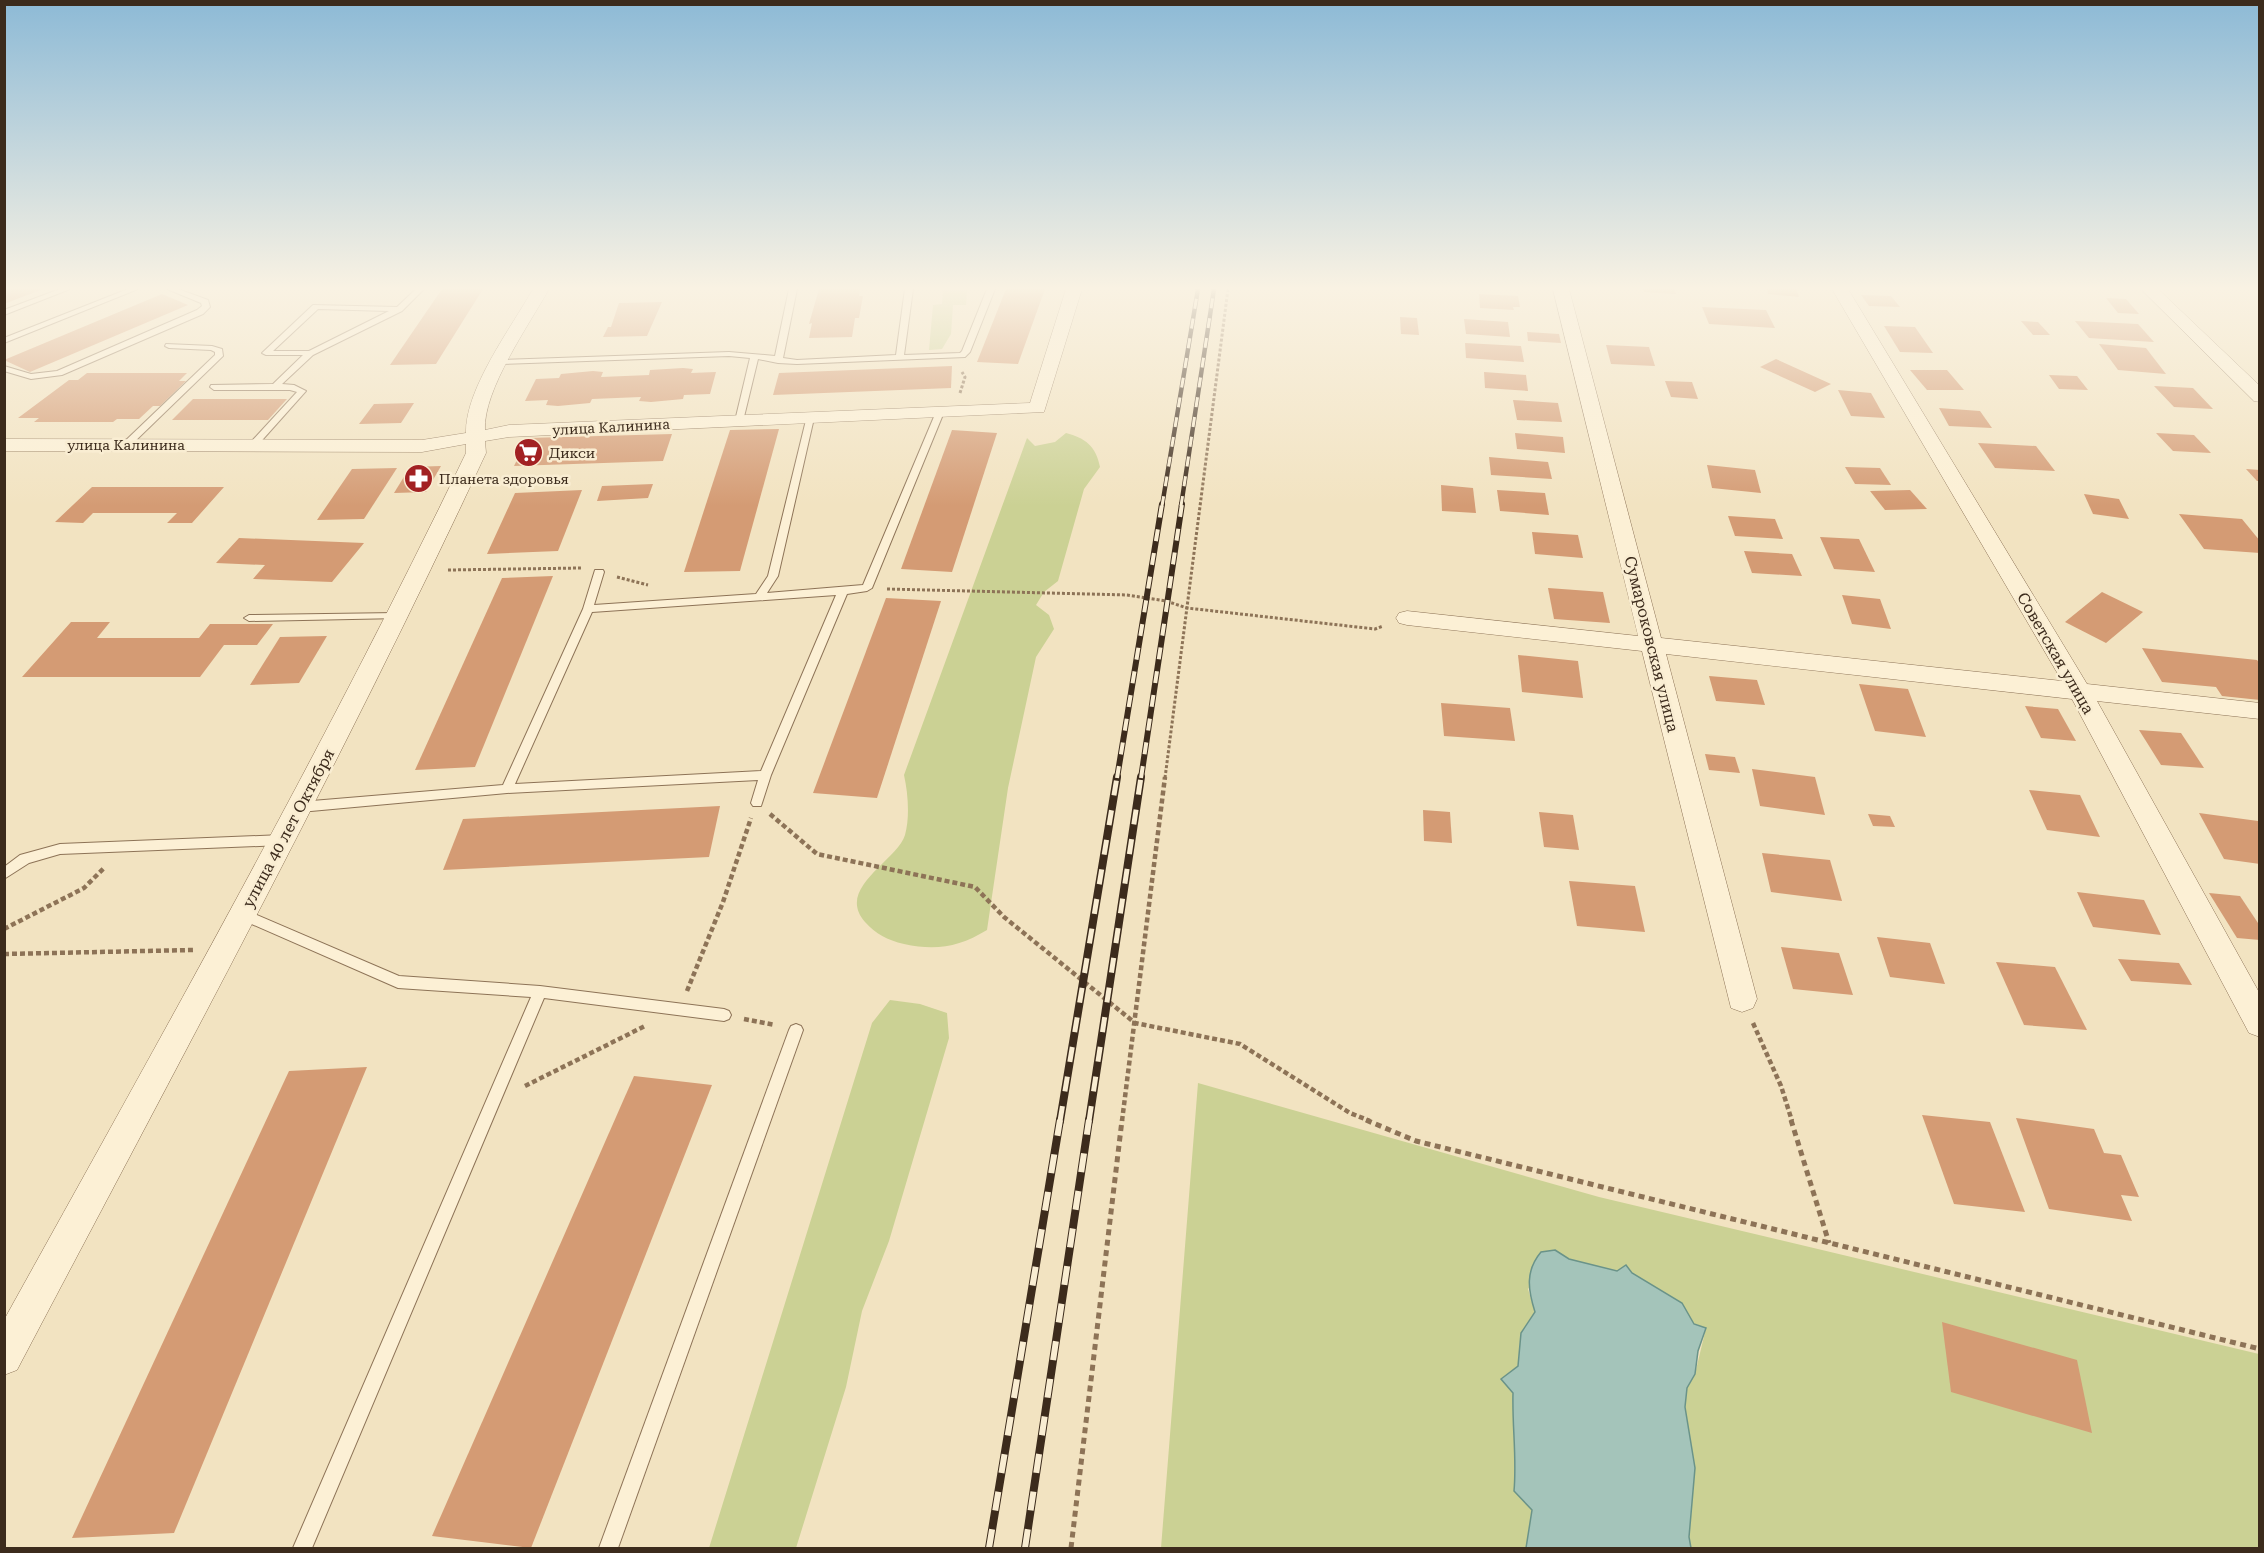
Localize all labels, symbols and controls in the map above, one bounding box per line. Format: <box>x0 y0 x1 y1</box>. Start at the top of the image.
street label: улица Калинина <box>552 416 671 438</box>
street label: улица Калинина <box>67 437 185 453</box>
supermarket icon: Дикси <box>512 437 544 469</box>
place label: Дикси <box>549 445 595 461</box>
pharmacy icon: Планета здоровья <box>402 463 434 495</box>
place label: Планета здоровья <box>439 471 569 487</box>
street label: Сумароковская улица <box>1620 554 1683 734</box>
street label: Советская улица <box>2013 589 2098 718</box>
street label: улица 40 лет Октября <box>239 746 338 911</box>

